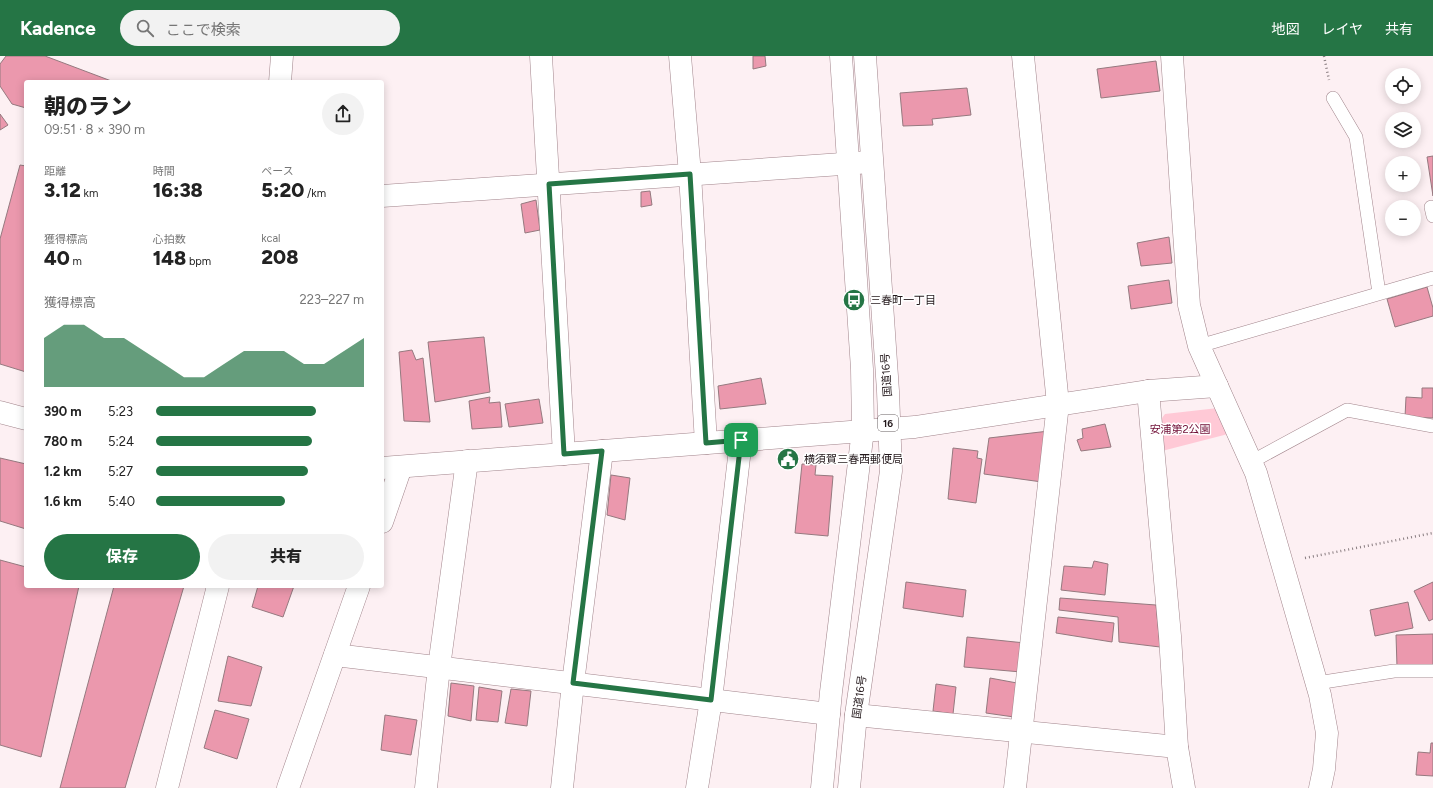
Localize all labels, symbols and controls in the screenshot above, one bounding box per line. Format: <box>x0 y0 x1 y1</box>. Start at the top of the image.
search box <box>120 10 400 46</box>
text: Kadence <box>20 17 96 40</box>
icon: search <box>134 17 156 39</box>
text: ここで検索 <box>166 21 241 39</box>
text: 地図 <box>1271 21 1299 38</box>
text: レイヤ <box>1321 21 1363 38</box>
text: 共有 <box>1385 21 1413 38</box>
map controls <box>1385 68 1421 236</box>
button: locate <box>1385 68 1421 104</box>
text: 朝のラン <box>44 93 132 120</box>
button: share <box>322 93 364 135</box>
button: layers <box>1385 112 1421 148</box>
text: 09:51 · 8 × 390 m <box>44 122 145 137</box>
button: + <box>1385 156 1421 192</box>
text: 距離 <box>44 165 66 178</box>
text: 時間 <box>153 165 175 178</box>
text: ペース <box>261 165 294 178</box>
text: 3.12 <box>44 178 81 202</box>
text: 16:38 <box>153 178 203 202</box>
text: 5:20 <box>261 178 304 202</box>
text: km <box>81 187 98 200</box>
text: /km <box>304 187 326 200</box>
button: − <box>1385 200 1421 236</box>
text: kcal <box>261 232 281 245</box>
text: 獲得標高 <box>44 233 88 246</box>
text: 心拍数 <box>153 233 186 246</box>
text: 208 <box>261 245 298 269</box>
text: 40 <box>44 246 70 270</box>
text: 148 <box>153 246 186 270</box>
text: m <box>70 255 82 268</box>
text: bpm <box>186 255 211 268</box>
bus stop icon: 三春町一丁目 <box>841 287 867 313</box>
text: 223–227 m <box>299 292 364 307</box>
place label: 三春町一丁目 <box>870 294 936 307</box>
text: 獲得標高 <box>44 295 96 310</box>
street label: 国道16号 <box>878 353 895 397</box>
text: 390 m <box>44 404 82 419</box>
text: 5:23 <box>108 404 133 419</box>
road number: 16 <box>878 415 898 431</box>
pin <box>724 423 758 457</box>
park label: 安浦第2公園 <box>1149 423 1211 436</box>
icon: arrive <box>730 429 752 451</box>
text: 780 m <box>44 434 82 449</box>
text: 5:24 <box>108 434 134 449</box>
public building icon: 横須賀三春西郵便局 <box>775 446 801 472</box>
place label: 横須賀三春西郵便局 <box>804 453 903 466</box>
text: 1.2 km <box>44 464 82 479</box>
text: 5:27 <box>108 464 133 479</box>
text: 1.6 km <box>44 494 82 509</box>
text: 5:40 <box>108 494 135 509</box>
button: 保存 <box>44 534 200 580</box>
button: 共有 <box>208 534 364 580</box>
street label: 国道16号 <box>850 674 869 720</box>

